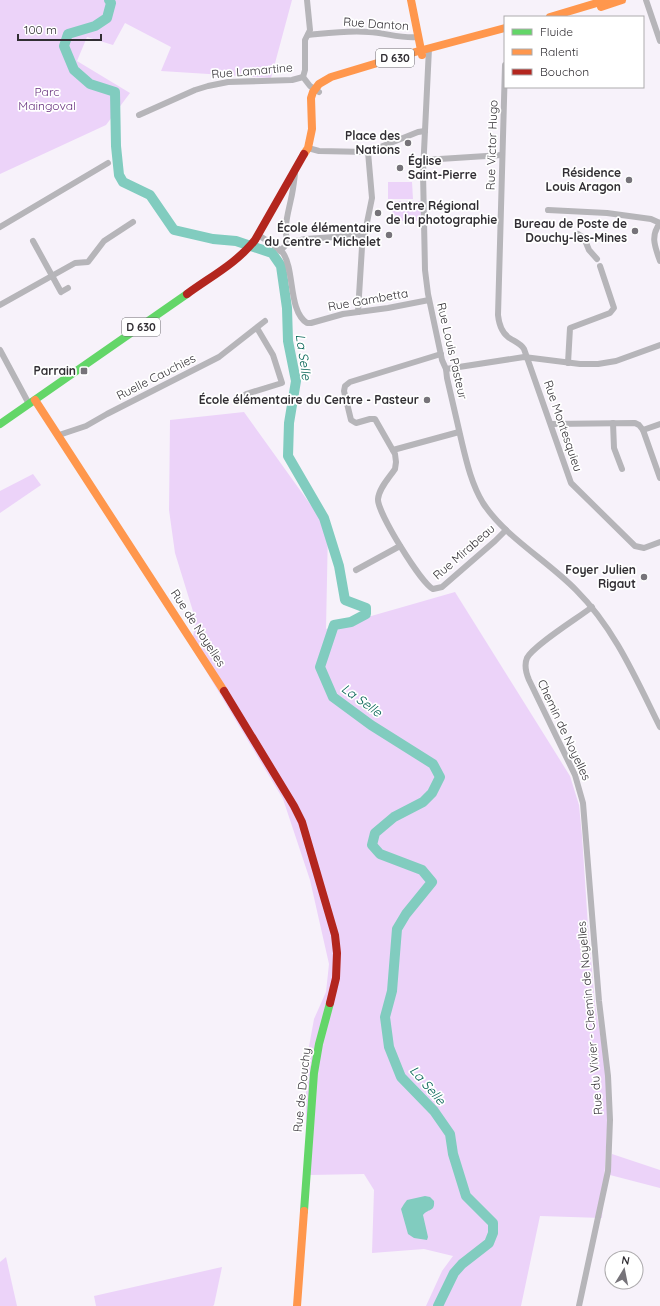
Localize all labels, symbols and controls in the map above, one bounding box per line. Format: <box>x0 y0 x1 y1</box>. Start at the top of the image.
street label: Rue Danton <box>343 14 409 33</box>
scale bar <box>18 16 101 42</box>
legend <box>504 16 644 88</box>
text: 100 m <box>24 22 57 37</box>
text: Fluide <box>540 24 573 39</box>
text: Ralenti <box>540 44 578 59</box>
road number: D 630 <box>376 49 414 67</box>
street label: Rue Lamartine <box>211 59 293 82</box>
text: Bouchon <box>540 64 589 79</box>
park label: Parc Maingoval <box>18 84 76 113</box>
street label: Rue Victor Hugo <box>482 99 501 191</box>
place label: Place des Nations <box>345 128 400 157</box>
marker: Place des Nations <box>403 138 413 148</box>
place label: Église Saint-Pierre <box>408 153 477 182</box>
marker: Église Saint-Pierre <box>395 163 405 173</box>
place label: Résidence Louis Aragon <box>545 165 621 194</box>
marker: Résidence Louis Aragon <box>624 175 634 185</box>
place label: Centre Régional de la photographie <box>386 198 497 227</box>
marker: Centre Régional de la photographie <box>373 208 383 218</box>
place label: Bureau de Poste de Douchy-les-Mines <box>514 216 627 245</box>
place label: École élémentaire du Centre - Michelet <box>265 220 381 249</box>
marker: Bureau de Poste de Douchy-les-Mines <box>630 226 640 236</box>
marker: École élémentaire du Centre - Michelet <box>384 230 394 240</box>
street label: Rue Gambetta <box>327 285 409 314</box>
street label: Rue Louis Pasteur <box>434 301 471 401</box>
road number: D 630 <box>122 318 160 336</box>
water label: La Selle <box>293 333 315 382</box>
street label: Ruelle Cauchies <box>114 350 198 403</box>
place label: Parrain <box>33 363 76 378</box>
marker: Parrain <box>79 366 89 376</box>
street label: Rue Montesquieu <box>541 378 586 473</box>
place label: École élémentaire du Centre - Pasteur <box>199 392 419 407</box>
marker: École élémentaire du Centre - Pasteur <box>422 395 432 405</box>
street label: Rue Mirabeau <box>430 521 498 583</box>
place label: Foyer Julien Rigaut <box>565 562 636 591</box>
marker: Foyer Julien Rigaut <box>639 572 649 582</box>
street label: Rue de Noyelles <box>168 586 229 670</box>
street label: Chemin de Noyelles <box>534 677 595 783</box>
water label: La Selle <box>339 680 386 720</box>
street label: Rue du Vivier - Chemin de Noyelles <box>574 920 605 1115</box>
street label: Rue de Douchy <box>290 1047 313 1133</box>
water label: La Selle <box>407 1062 450 1108</box>
north arrow <box>604 1250 644 1290</box>
text: N <box>621 1253 631 1268</box>

